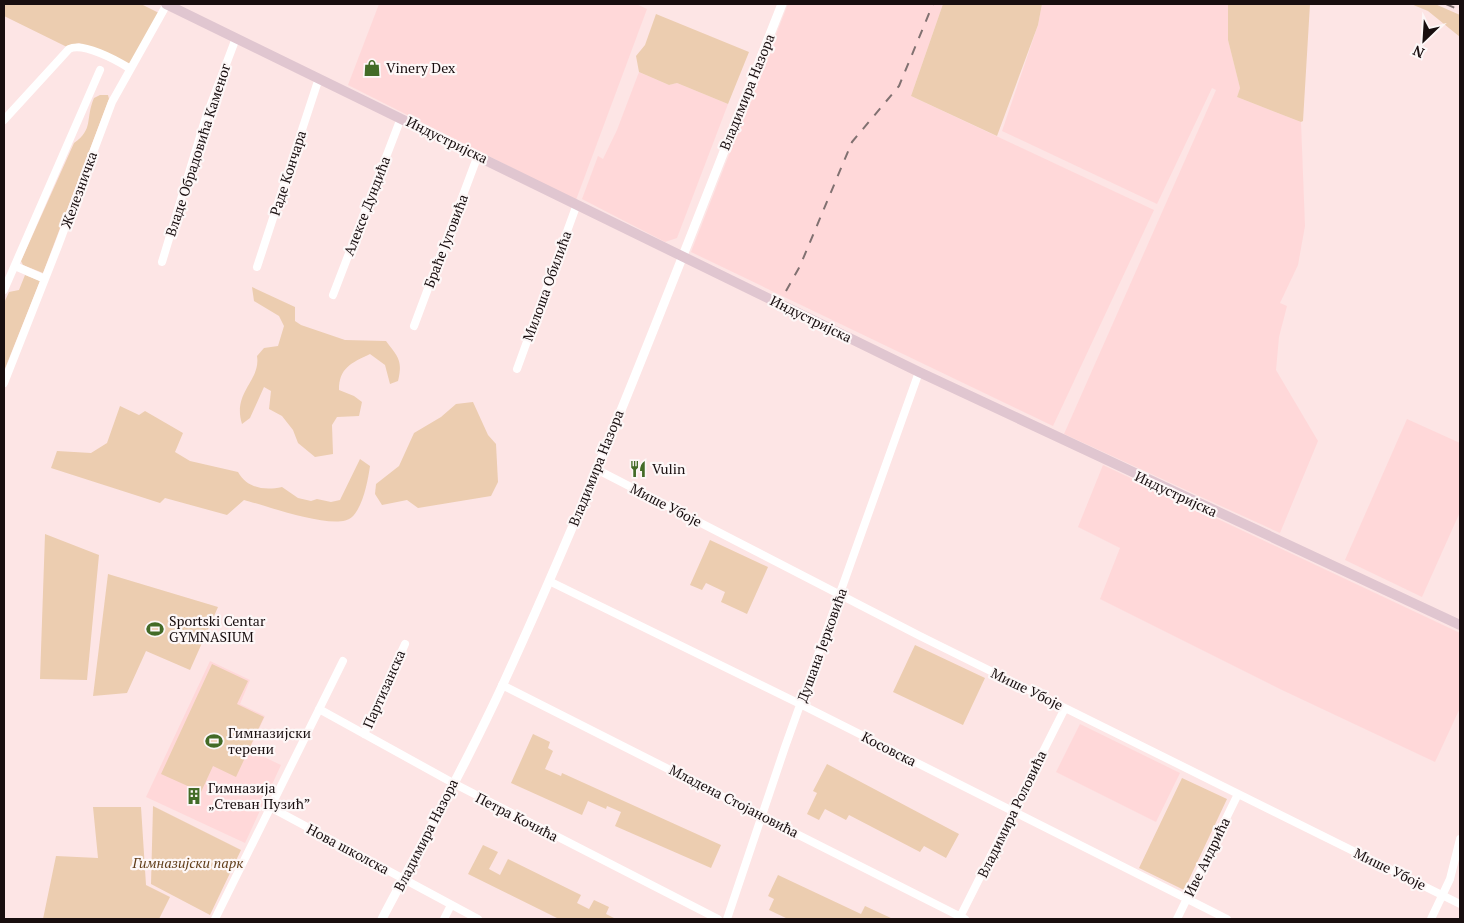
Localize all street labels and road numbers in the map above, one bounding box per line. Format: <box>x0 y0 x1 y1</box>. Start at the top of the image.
street label: Владимира Назора <box>715 31 779 153</box>
street label: Владе Обрадовића Каменог <box>161 61 234 239</box>
street label: Индустријска <box>403 112 491 168</box>
street label: Раде Кончара <box>265 128 310 218</box>
street label: Железничка <box>56 149 101 231</box>
street label: Алексе Дундића <box>339 153 394 258</box>
street label: Браће Југовића <box>419 191 472 290</box>
street label: Милоша Обилића <box>518 228 575 344</box>
street label: Индустријска <box>767 291 855 347</box>
street label: Владимира Назора <box>564 407 628 529</box>
street label: Индустријска <box>1132 466 1220 521</box>
street label: Мише Убоје <box>627 478 705 531</box>
street label: Душана Јерковића <box>792 585 851 705</box>
street label: Партизанска <box>358 647 409 731</box>
street label: Мише Убоје <box>988 663 1066 714</box>
street label: Косовска <box>859 727 920 770</box>
street label: Владимира Роловића <box>973 747 1051 880</box>
street label: Младена Стојановића <box>666 760 802 841</box>
street label: Владимира Назора <box>389 775 462 894</box>
street label: Петра Кочића <box>473 788 562 845</box>
street label: Иве Андрића <box>1179 814 1234 900</box>
street label: Нова школска <box>304 819 393 878</box>
street label: Мише Убоје <box>1351 843 1429 894</box>

